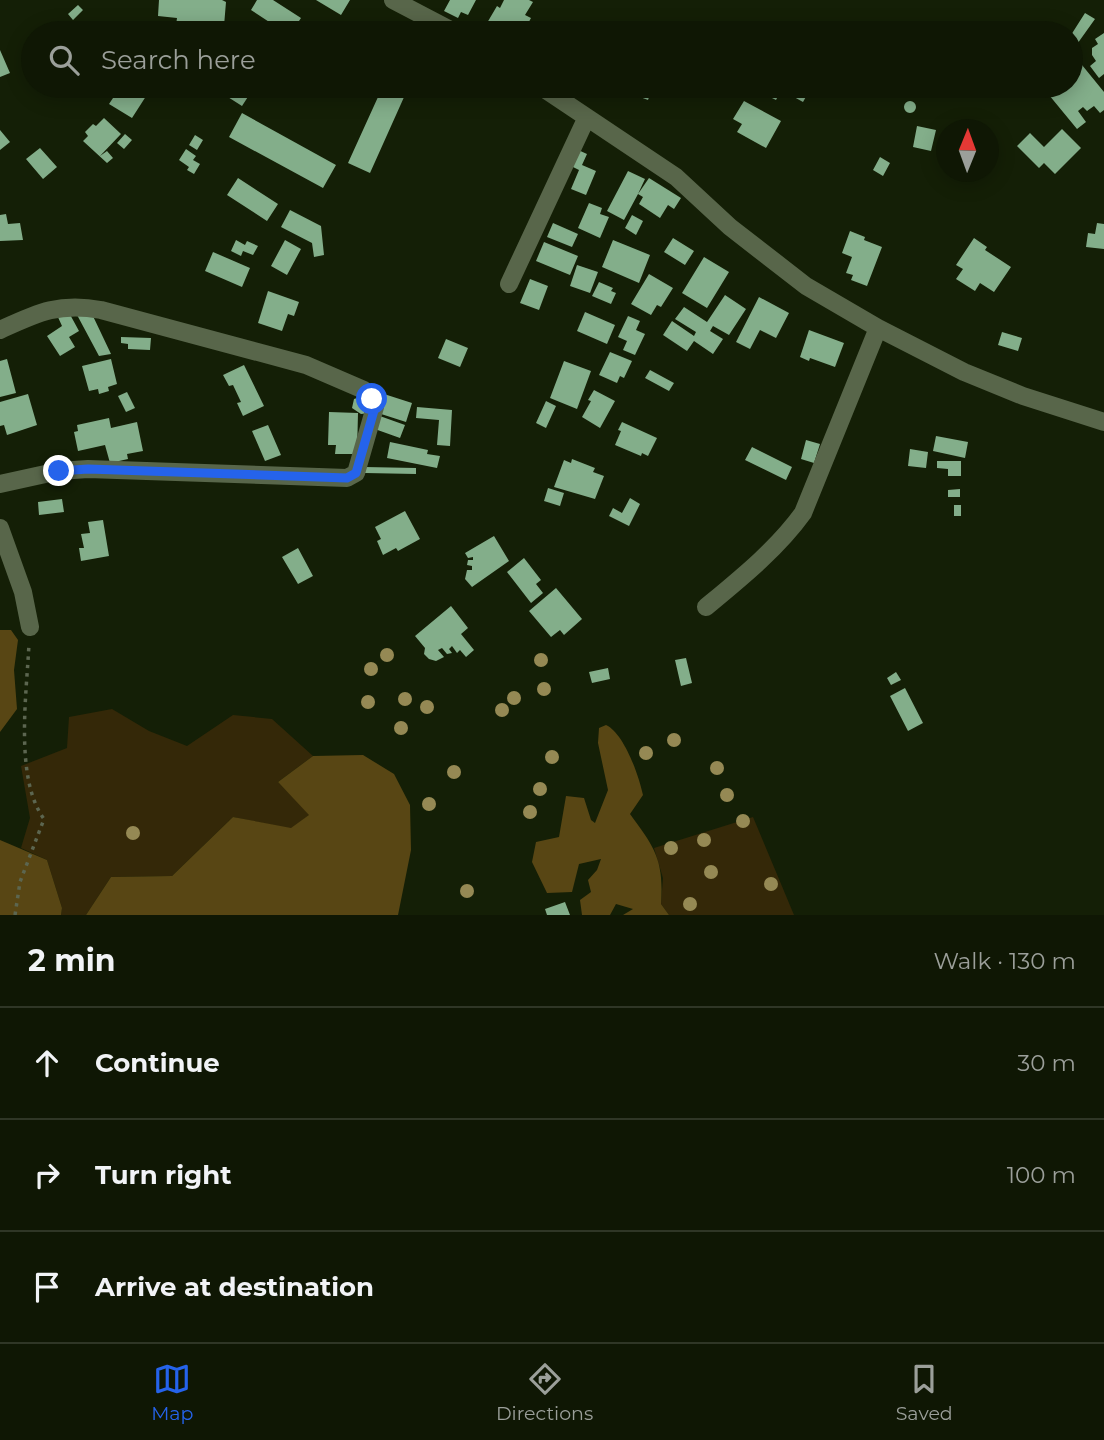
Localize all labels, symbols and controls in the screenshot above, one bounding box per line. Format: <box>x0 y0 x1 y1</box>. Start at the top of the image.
search box <box>21 21 1083 98</box>
icon: search <box>45 41 83 79</box>
text: Search here <box>101 44 256 76</box>
north arrow <box>936 119 999 182</box>
route start <box>356 383 387 414</box>
route end <box>43 455 74 486</box>
text: 2 min <box>28 942 115 979</box>
text: Walk · 130 m <box>933 947 1076 975</box>
icon: ahead <box>28 1044 66 1082</box>
text: Continue <box>95 1047 220 1079</box>
text: 30 m <box>1017 1049 1076 1077</box>
icon: right <box>28 1156 66 1194</box>
text: Turn right <box>95 1159 231 1191</box>
text: 100 m <box>1007 1161 1076 1189</box>
icon: arrive <box>28 1268 66 1306</box>
text: Arrive at destination <box>95 1271 374 1303</box>
tab: Map <box>151 1360 193 1425</box>
tab: Directions <box>496 1360 593 1425</box>
tab: Saved <box>896 1360 953 1425</box>

